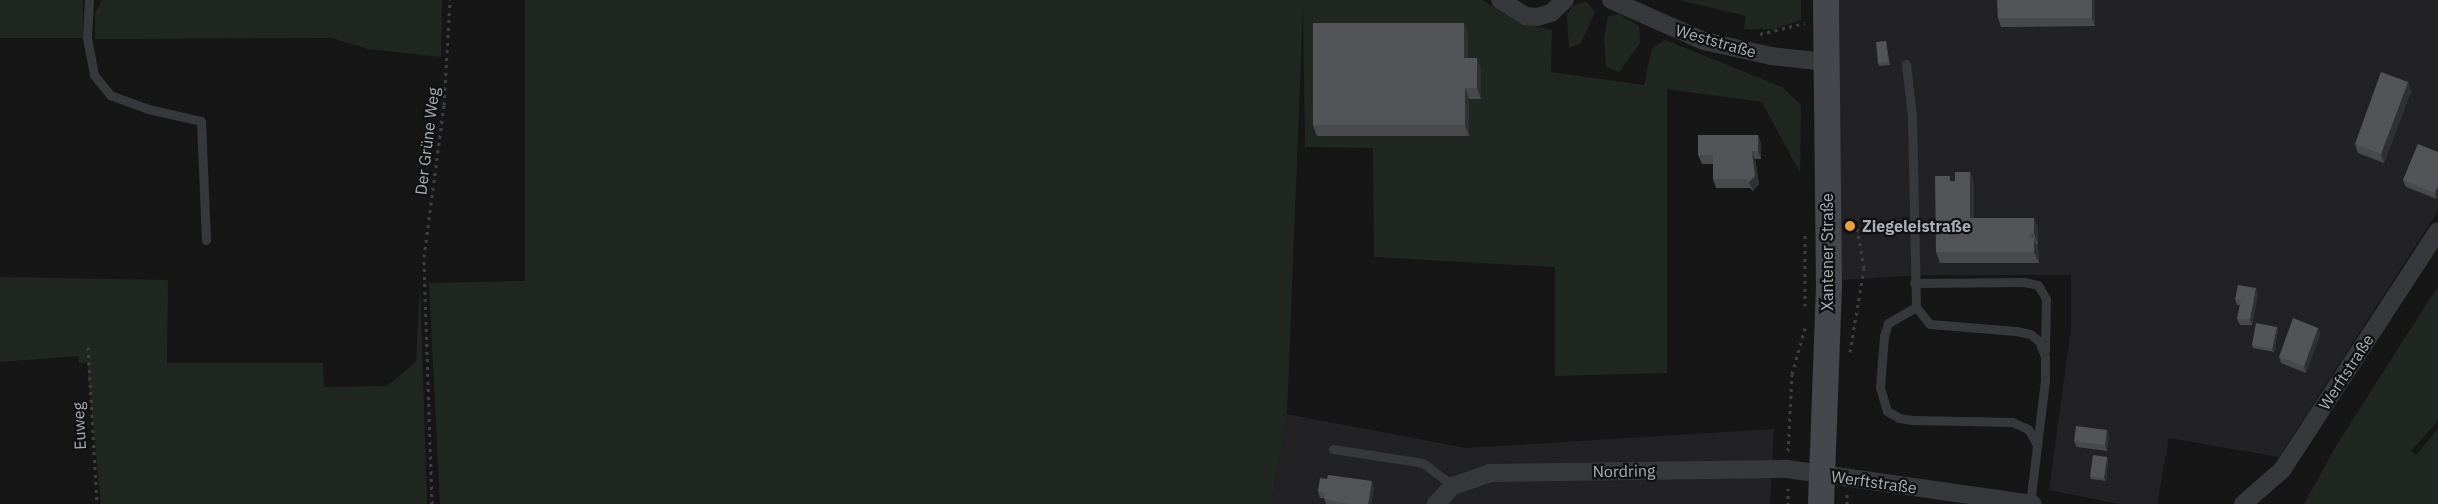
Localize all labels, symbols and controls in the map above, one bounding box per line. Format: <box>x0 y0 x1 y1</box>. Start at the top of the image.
street label: Weststraße <box>1674 20 1758 62</box>
street label: Der Grüne Weg <box>411 86 443 196</box>
street label: Xantener Straße <box>1817 193 1837 311</box>
place label: Ziegeleistraße <box>1862 216 1971 236</box>
marker: Ziegeleistraße <box>1843 219 1857 233</box>
street label: Werftstraße <box>2314 331 2378 413</box>
street label: Euweg <box>68 402 90 450</box>
street label: Nordring <box>1592 461 1656 481</box>
street label: Werftstraße <box>1830 466 1918 498</box>

